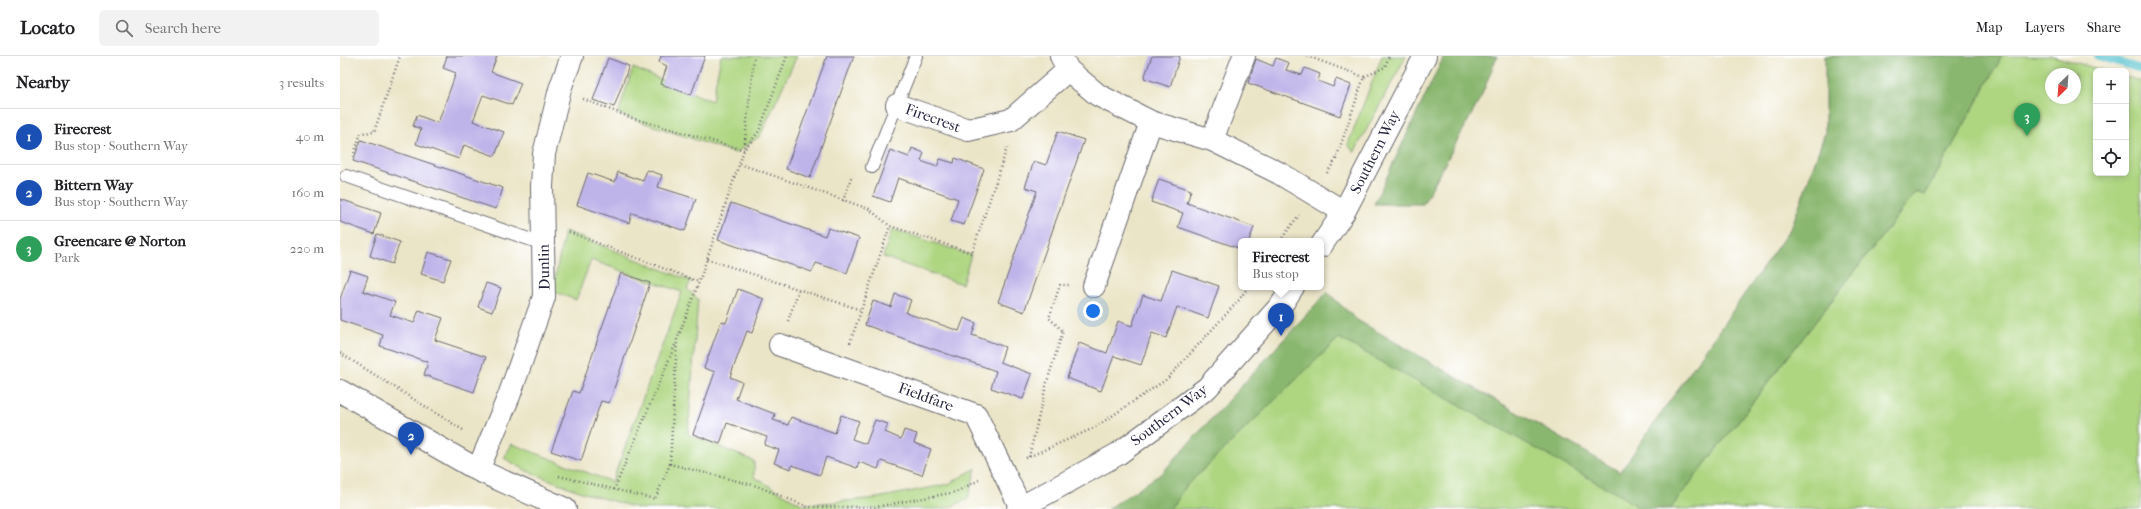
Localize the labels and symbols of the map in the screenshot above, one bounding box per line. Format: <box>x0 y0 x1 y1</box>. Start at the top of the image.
north arrow <box>2045 68 2081 104</box>
street label: Firecrest <box>903 100 964 136</box>
pin: 3 <box>2014 103 2040 136</box>
street label: Southern Way <box>1346 106 1404 197</box>
street label: Dunlin <box>535 244 553 290</box>
your location <box>1083 301 1103 321</box>
pin: 1 <box>1268 303 1294 336</box>
street label: Fieldfare <box>896 379 957 415</box>
street label: Southern Way <box>1127 380 1212 450</box>
pin: 2 <box>398 422 424 455</box>

